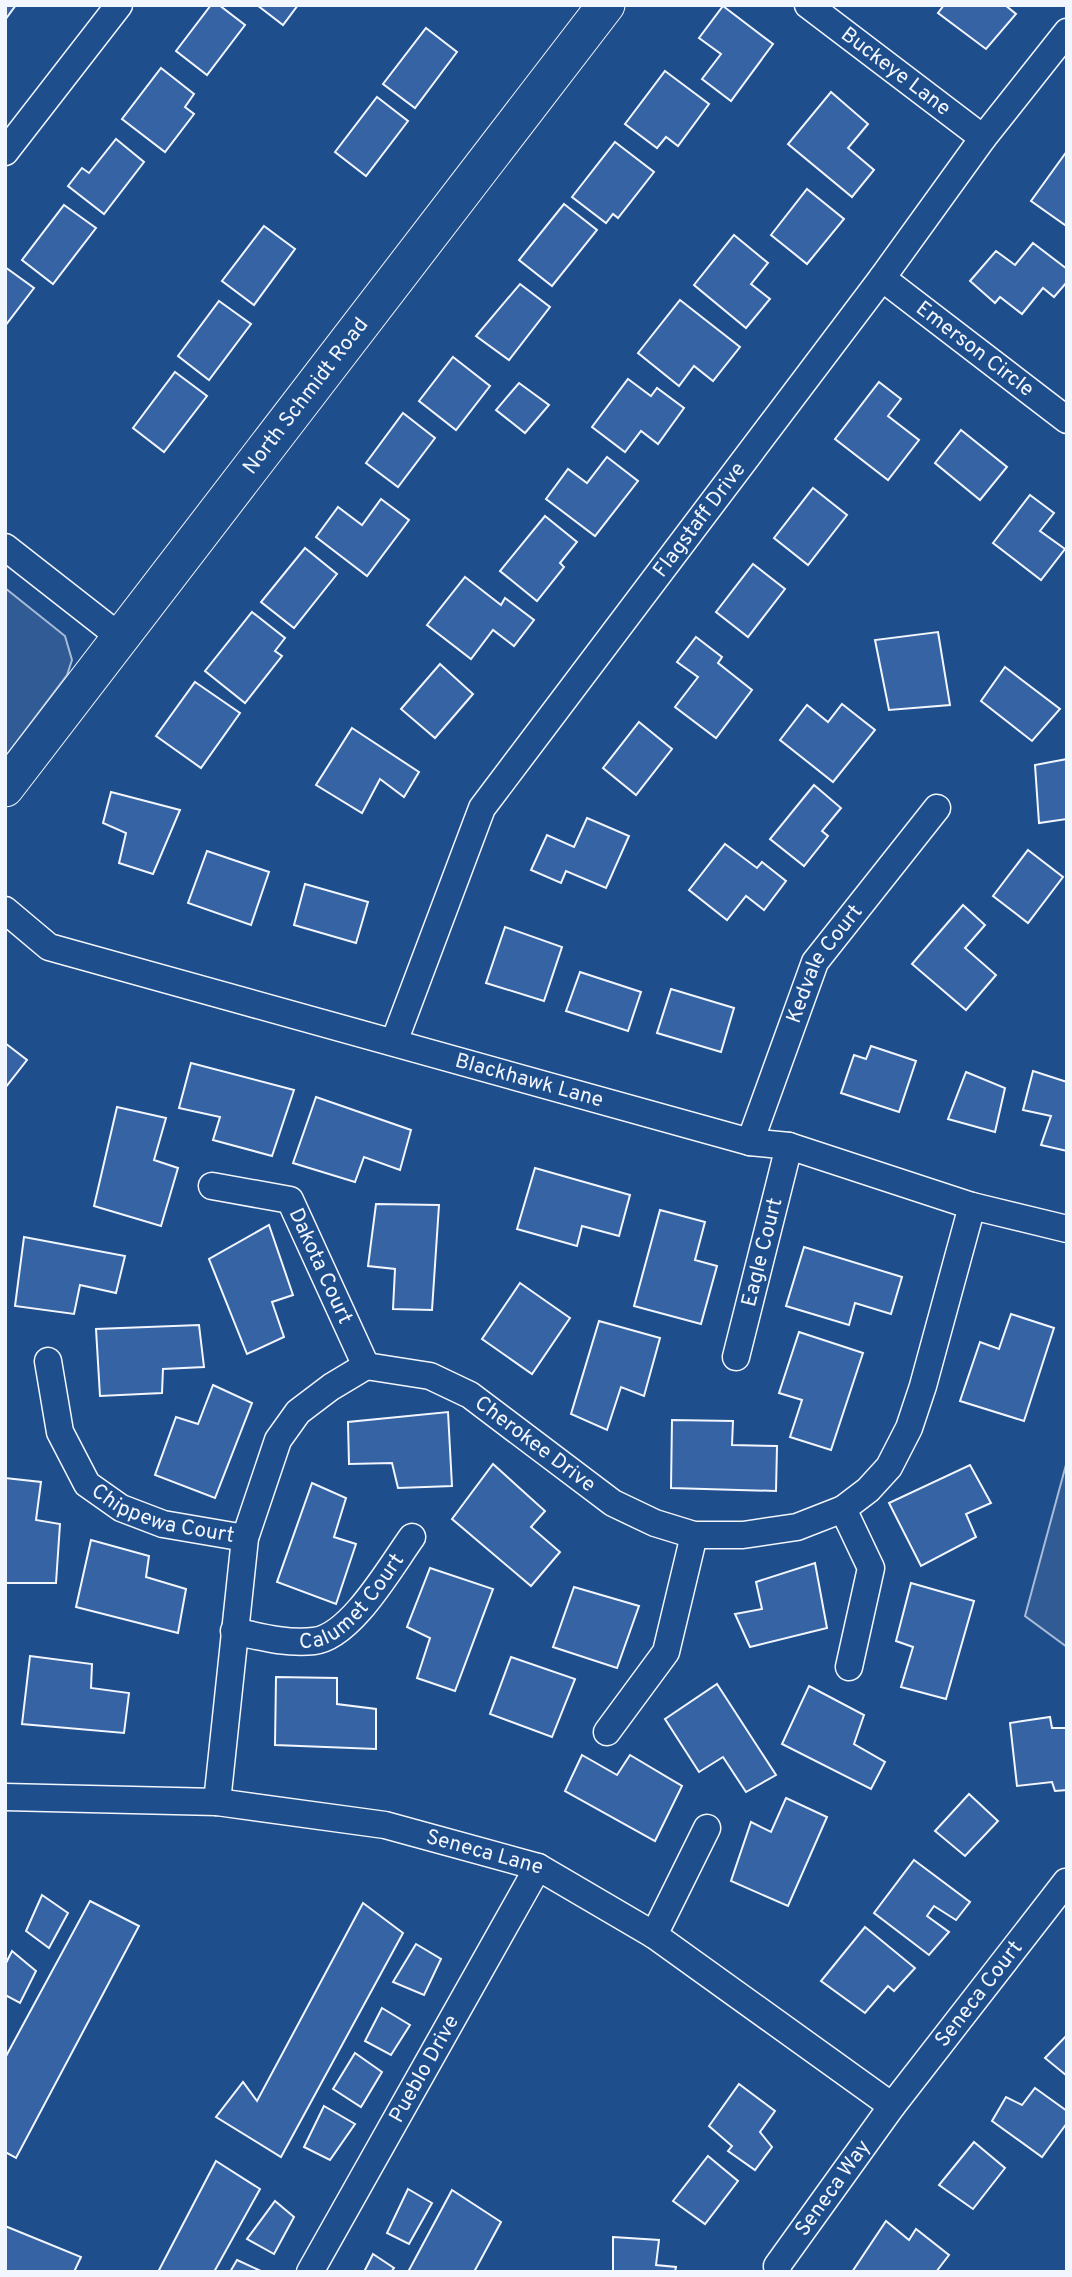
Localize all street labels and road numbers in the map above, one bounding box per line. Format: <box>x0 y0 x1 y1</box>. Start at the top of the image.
street label: Buckeye Lane <box>835 21 956 122</box>
street label: Emerson Circle <box>910 295 1039 403</box>
street label: North Schmidt Road <box>237 312 375 480</box>
street label: Flagstaff Drive <box>647 457 752 583</box>
street label: Kedvale Court <box>780 899 869 1027</box>
street label: Blackhawk Lane <box>452 1047 606 1114</box>
street label: Eagle Court <box>736 1195 789 1310</box>
street label: Dakota Court <box>282 1204 358 1328</box>
street label: Cherokee Drive <box>469 1390 601 1499</box>
street label: Chippewa Court <box>86 1478 236 1549</box>
street label: Calumet Court <box>298 1548 410 1655</box>
street label: Seneca Lane <box>423 1823 546 1881</box>
street label: Seneca Court <box>929 1935 1029 2053</box>
street label: Pueblo Drive <box>383 2010 465 2128</box>
street label: Seneca Way <box>789 2134 877 2242</box>

